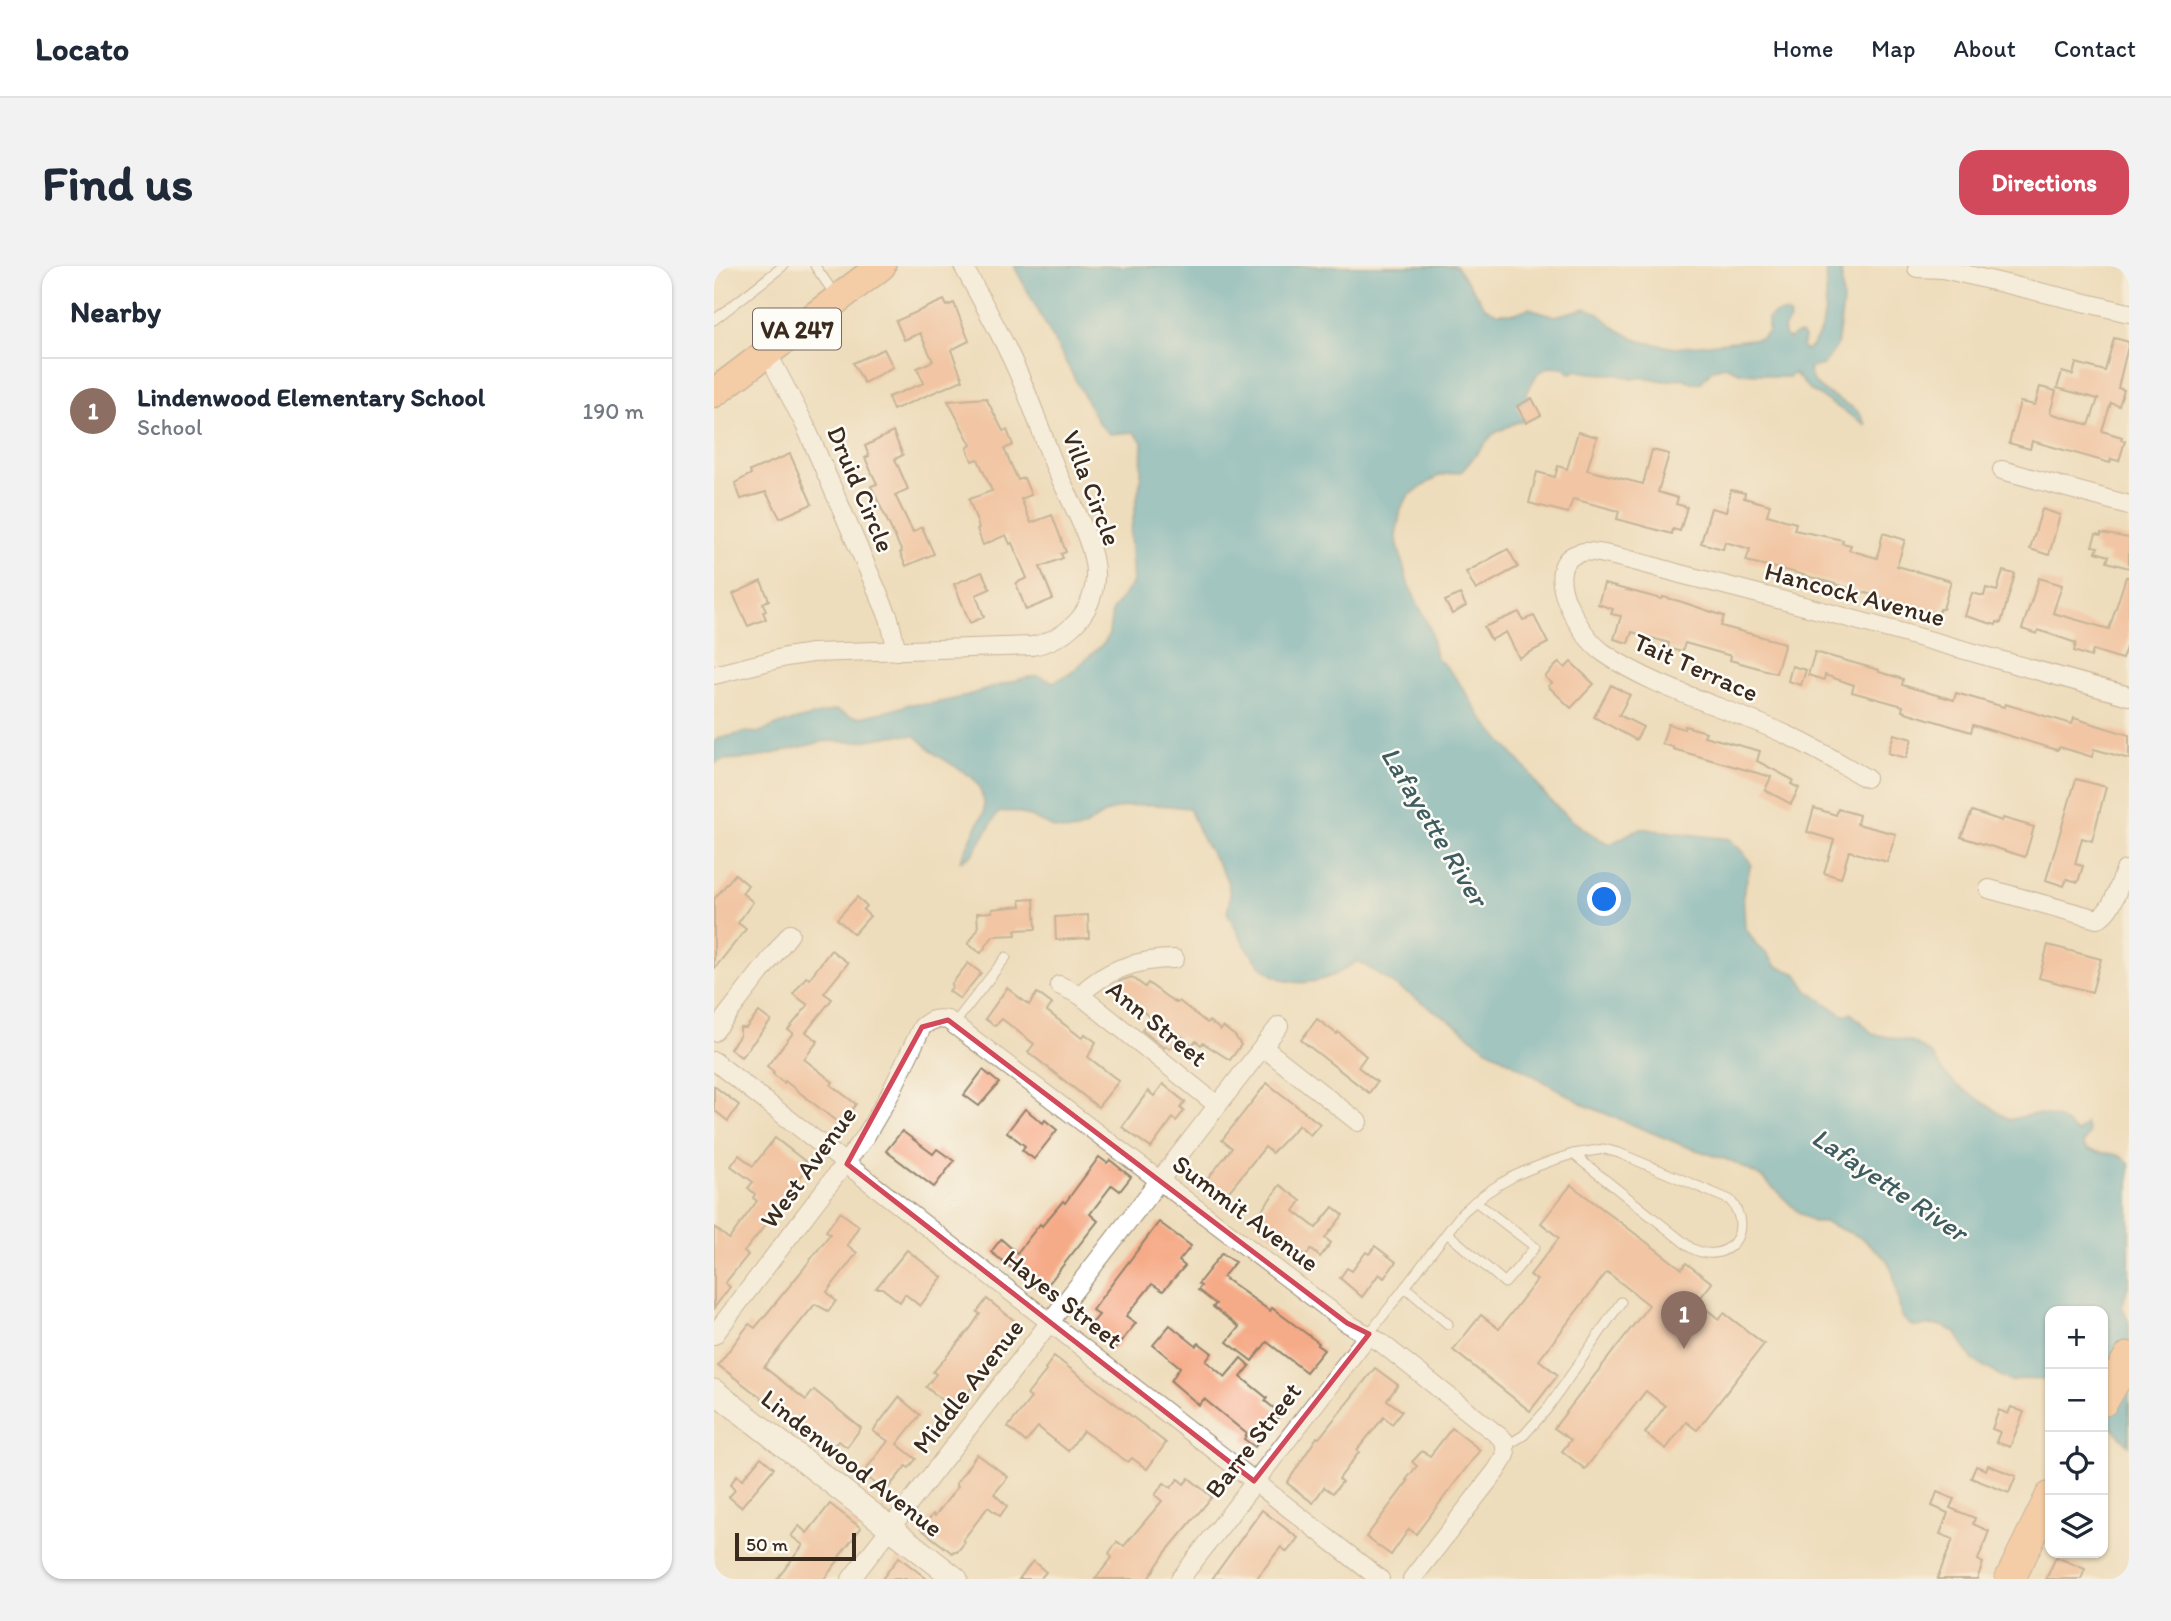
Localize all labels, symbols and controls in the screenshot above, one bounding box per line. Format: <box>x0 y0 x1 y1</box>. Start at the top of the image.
text: Locato <box>35 29 129 68</box>
text: Home <box>1773 34 1833 63</box>
text: Map <box>1871 34 1915 63</box>
text: About <box>1953 34 2016 63</box>
text: Contact <box>2054 34 2136 63</box>
button: Directions <box>1959 150 2129 215</box>
text: Find us <box>42 153 193 212</box>
text: Nearby <box>70 293 161 330</box>
road number: VA 247 <box>753 308 841 350</box>
text: Lindenwood Elementary School <box>137 381 485 413</box>
text: 1 <box>88 397 98 425</box>
text: 190 m <box>583 397 644 425</box>
text: School <box>137 413 202 441</box>
street label: Druid Circle <box>820 421 902 557</box>
street label: Villa Circle <box>1055 426 1129 550</box>
street label: Hancock Avenue <box>1761 555 1949 633</box>
street label: Tait Terrace <box>1629 625 1763 709</box>
water label: Lafayette River <box>1374 740 1498 915</box>
your location <box>1587 882 1621 916</box>
street label: Ann Street <box>1100 973 1214 1073</box>
street label: West Avenue <box>753 1100 863 1234</box>
water label: Lafayette River <box>1806 1120 1977 1250</box>
street label: Summit Avenue <box>1166 1147 1326 1279</box>
street label: Hayes Street <box>997 1242 1129 1356</box>
pin: 1 <box>1661 1291 1707 1349</box>
map controls <box>2045 1306 2108 1558</box>
button: + <box>2045 1306 2108 1369</box>
street label: Middle Avenue <box>905 1312 1031 1460</box>
button: − <box>2045 1369 2108 1432</box>
street label: Barre Street <box>1198 1376 1308 1504</box>
street label: Lindenwood Avenue <box>755 1382 949 1544</box>
button: locate <box>2045 1432 2108 1495</box>
button: layers <box>2045 1495 2108 1558</box>
scale bar <box>735 1530 856 1562</box>
text: 50 m <box>746 1533 788 1556</box>

